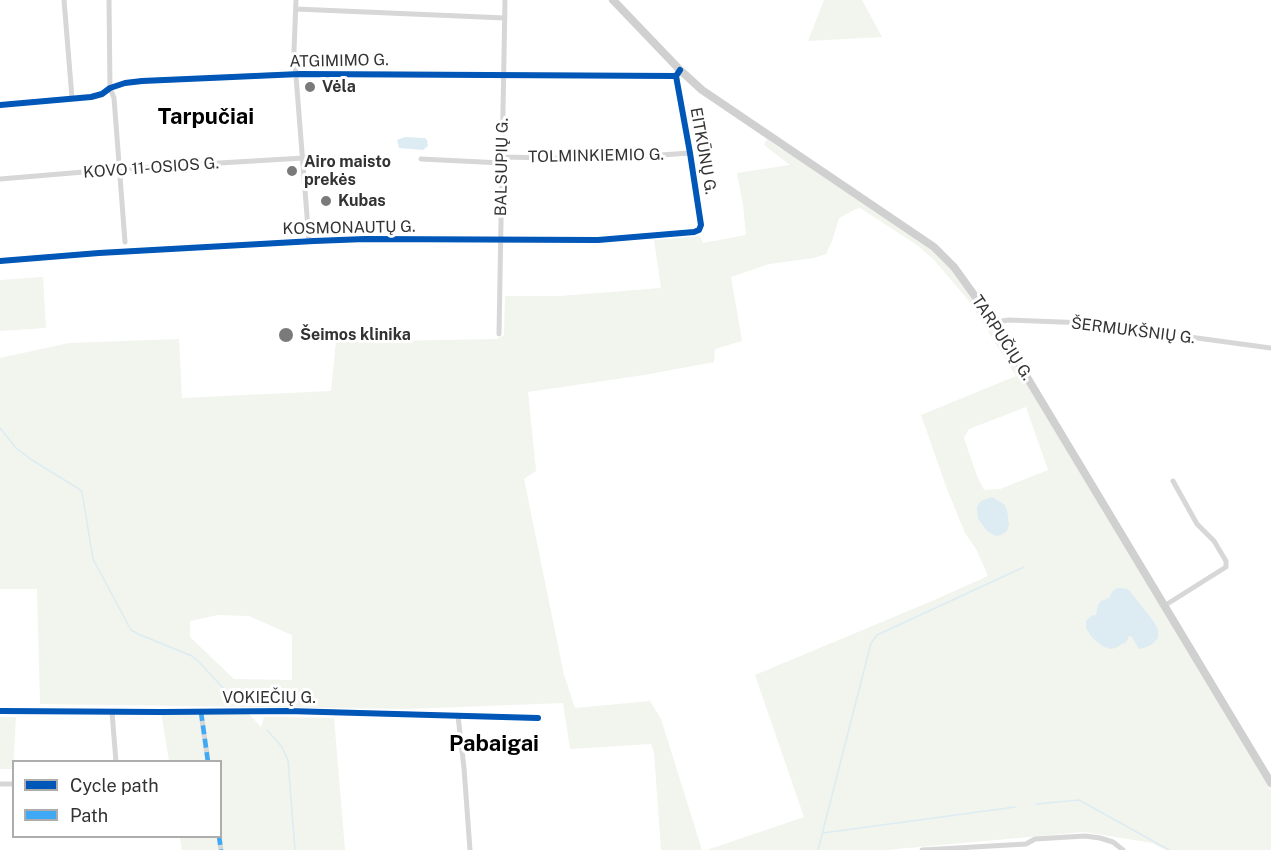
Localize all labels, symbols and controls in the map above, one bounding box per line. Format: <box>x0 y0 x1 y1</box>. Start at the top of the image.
street label: ATGIMIMO G. <box>289 51 389 71</box>
place label: Vėla <box>322 77 356 97</box>
marker: Vėla <box>303 80 317 94</box>
district label: Tarpučiai <box>158 104 254 130</box>
street label: EITKŪNŲ G. <box>686 106 720 196</box>
street label: BALSUPIŲ G. <box>492 118 512 216</box>
street label: TOLMINKIEMIO G. <box>528 145 664 167</box>
place label: Airo maisto prekės <box>304 152 391 190</box>
street label: KOVO 11-OSIOS G. <box>82 154 220 182</box>
marker: Airo maisto prekės <box>285 164 299 178</box>
place label: Kubas <box>338 191 386 211</box>
marker: Kubas <box>319 194 333 208</box>
street label: KOSMONAUTŲ G. <box>282 217 416 239</box>
street label: TARPUČIŲ G. <box>967 292 1037 384</box>
street label: ŠERMUKŠNIŲ G. <box>1070 314 1196 348</box>
place label: Šeimos klinika <box>300 325 411 345</box>
marker: Šeimos klinika <box>277 326 295 344</box>
street label: VOKIEČIŲ G. <box>222 688 316 708</box>
district label: Pabaigai <box>449 731 539 757</box>
legend <box>12 760 222 838</box>
text: Cycle path <box>70 775 159 796</box>
text: Path <box>70 805 108 826</box>

